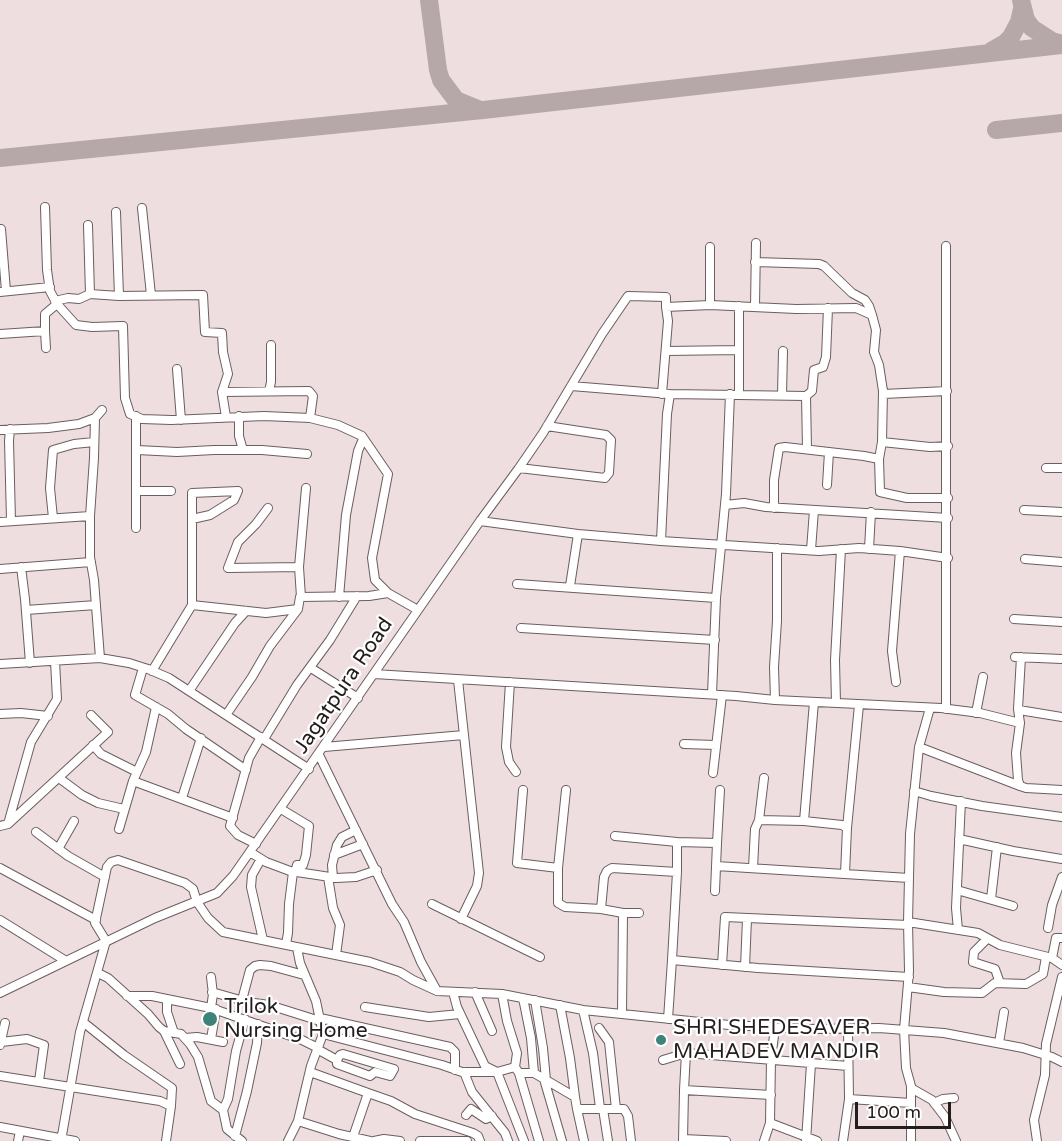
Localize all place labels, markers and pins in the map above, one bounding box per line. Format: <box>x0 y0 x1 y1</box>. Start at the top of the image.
place label: Trilok Nursing Home <box>224 994 368 1044</box>
marker: Trilok Nursing Home <box>201 1010 219 1028</box>
place label: SHRI SHEDESAVER MAHADEV MANDIR <box>673 1015 879 1065</box>
marker: SHRI SHEDESAVER MAHADEV MANDIR <box>654 1033 668 1047</box>

